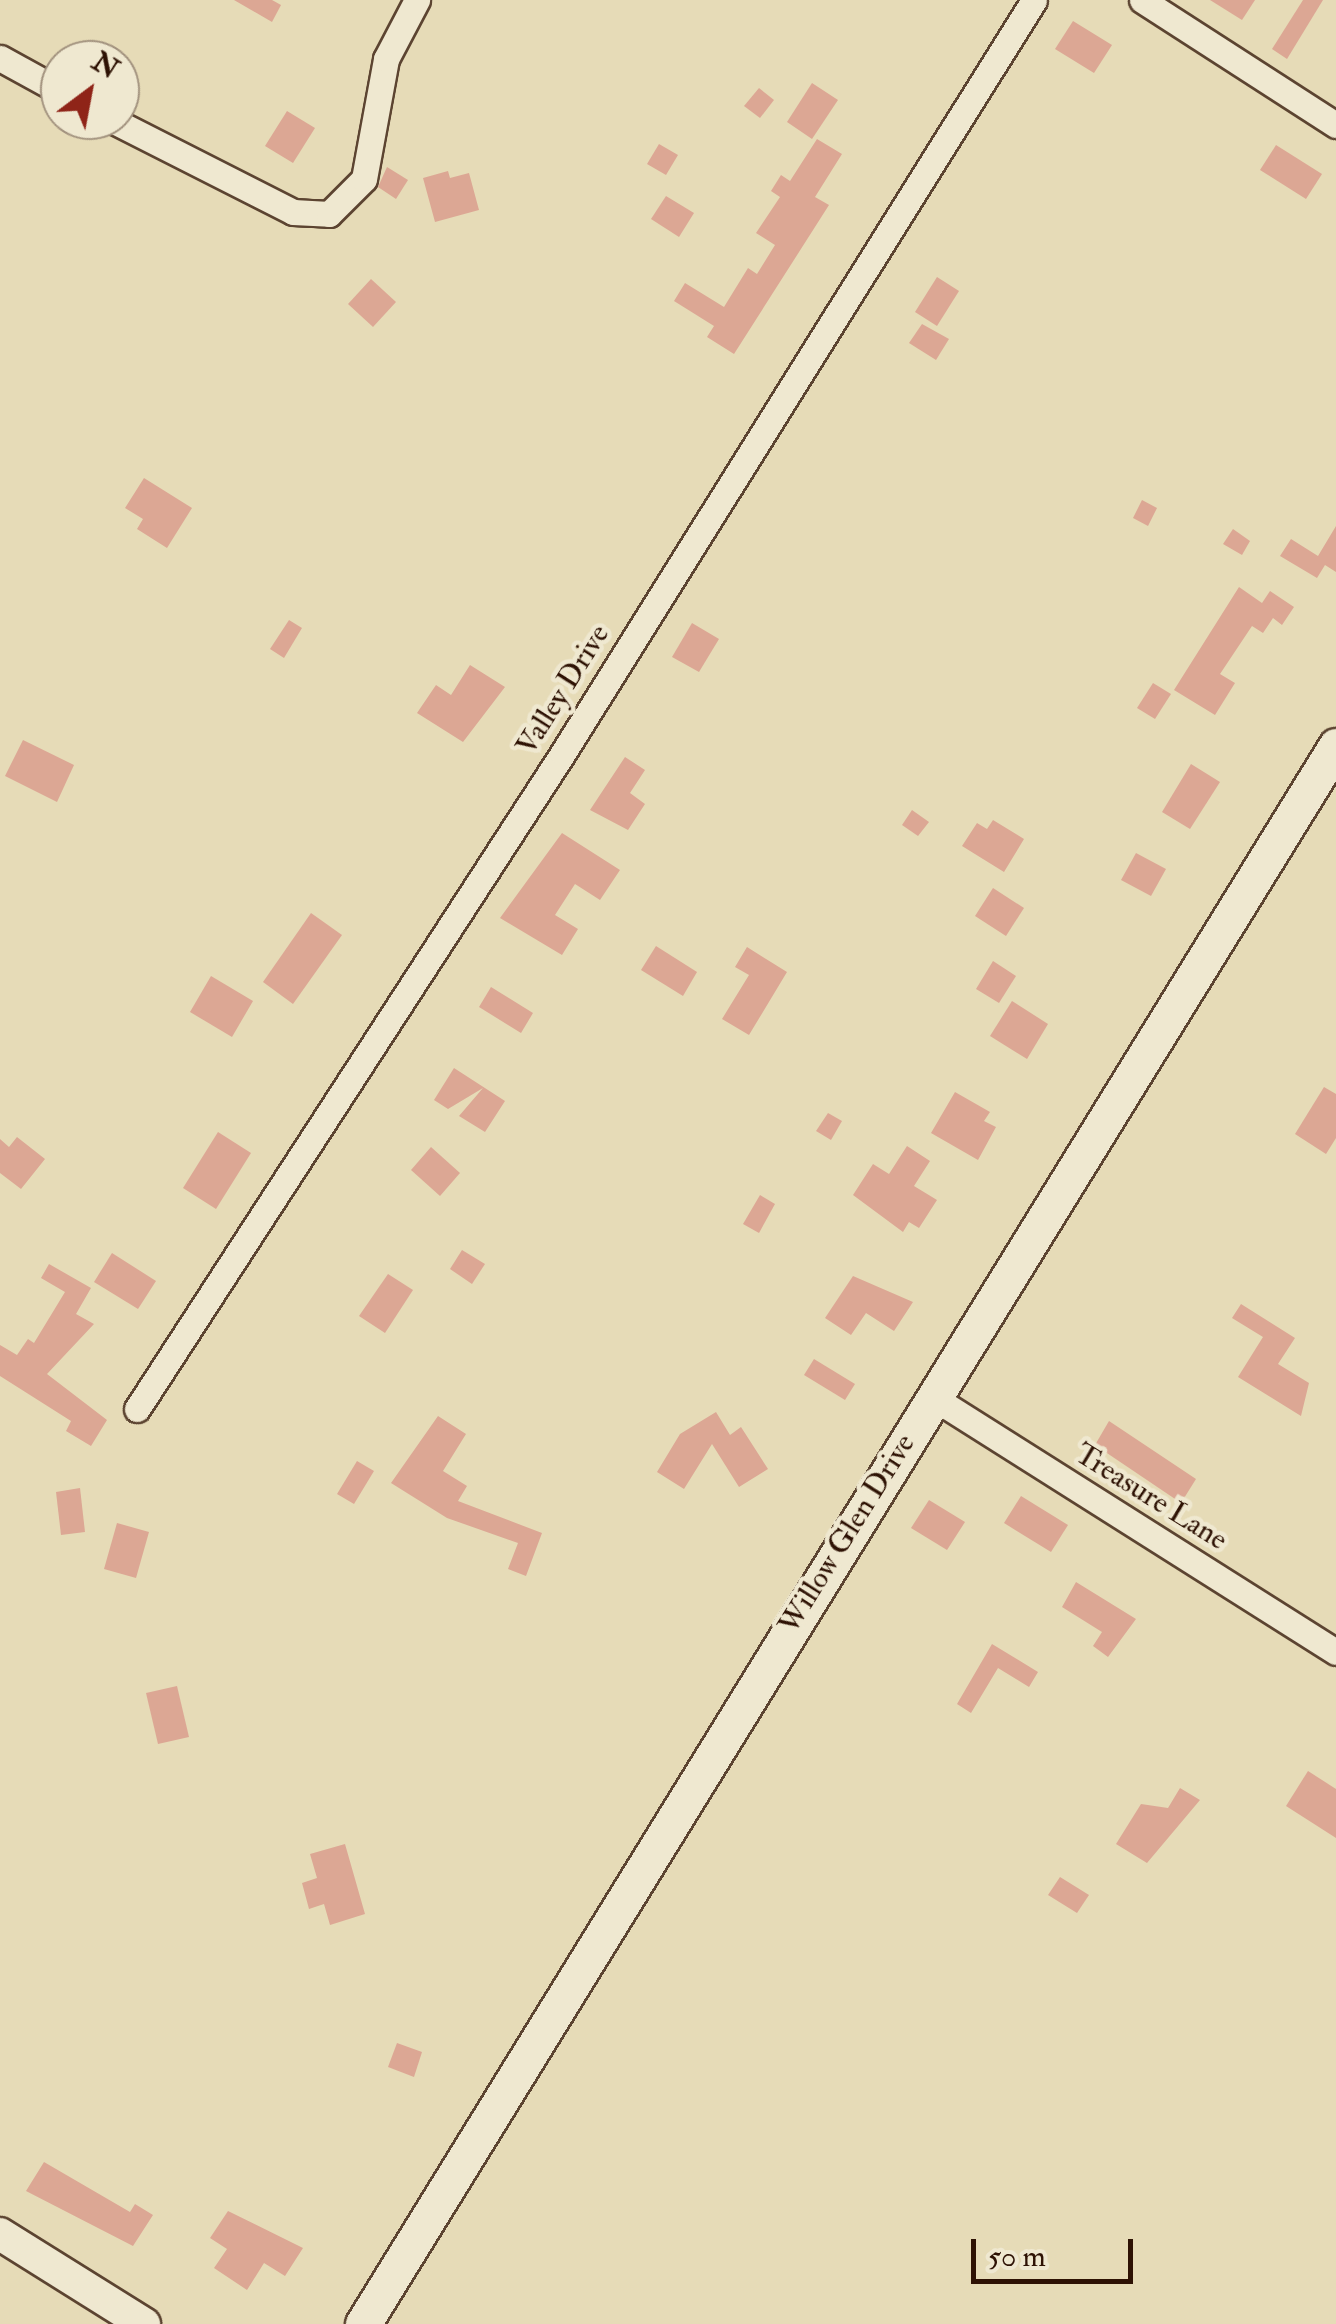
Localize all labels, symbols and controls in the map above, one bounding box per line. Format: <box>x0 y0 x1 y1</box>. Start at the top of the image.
north arrow <box>40 40 140 140</box>
text: N <box>85 44 125 87</box>
street label: Valley Drive <box>509 618 617 762</box>
street label: Willow Glen Drive <box>771 1428 923 1640</box>
street label: Treasure Lane <box>1068 1436 1234 1558</box>
scale bar <box>976 2219 1138 2281</box>
text: 50 m <box>988 2238 1046 2275</box>

